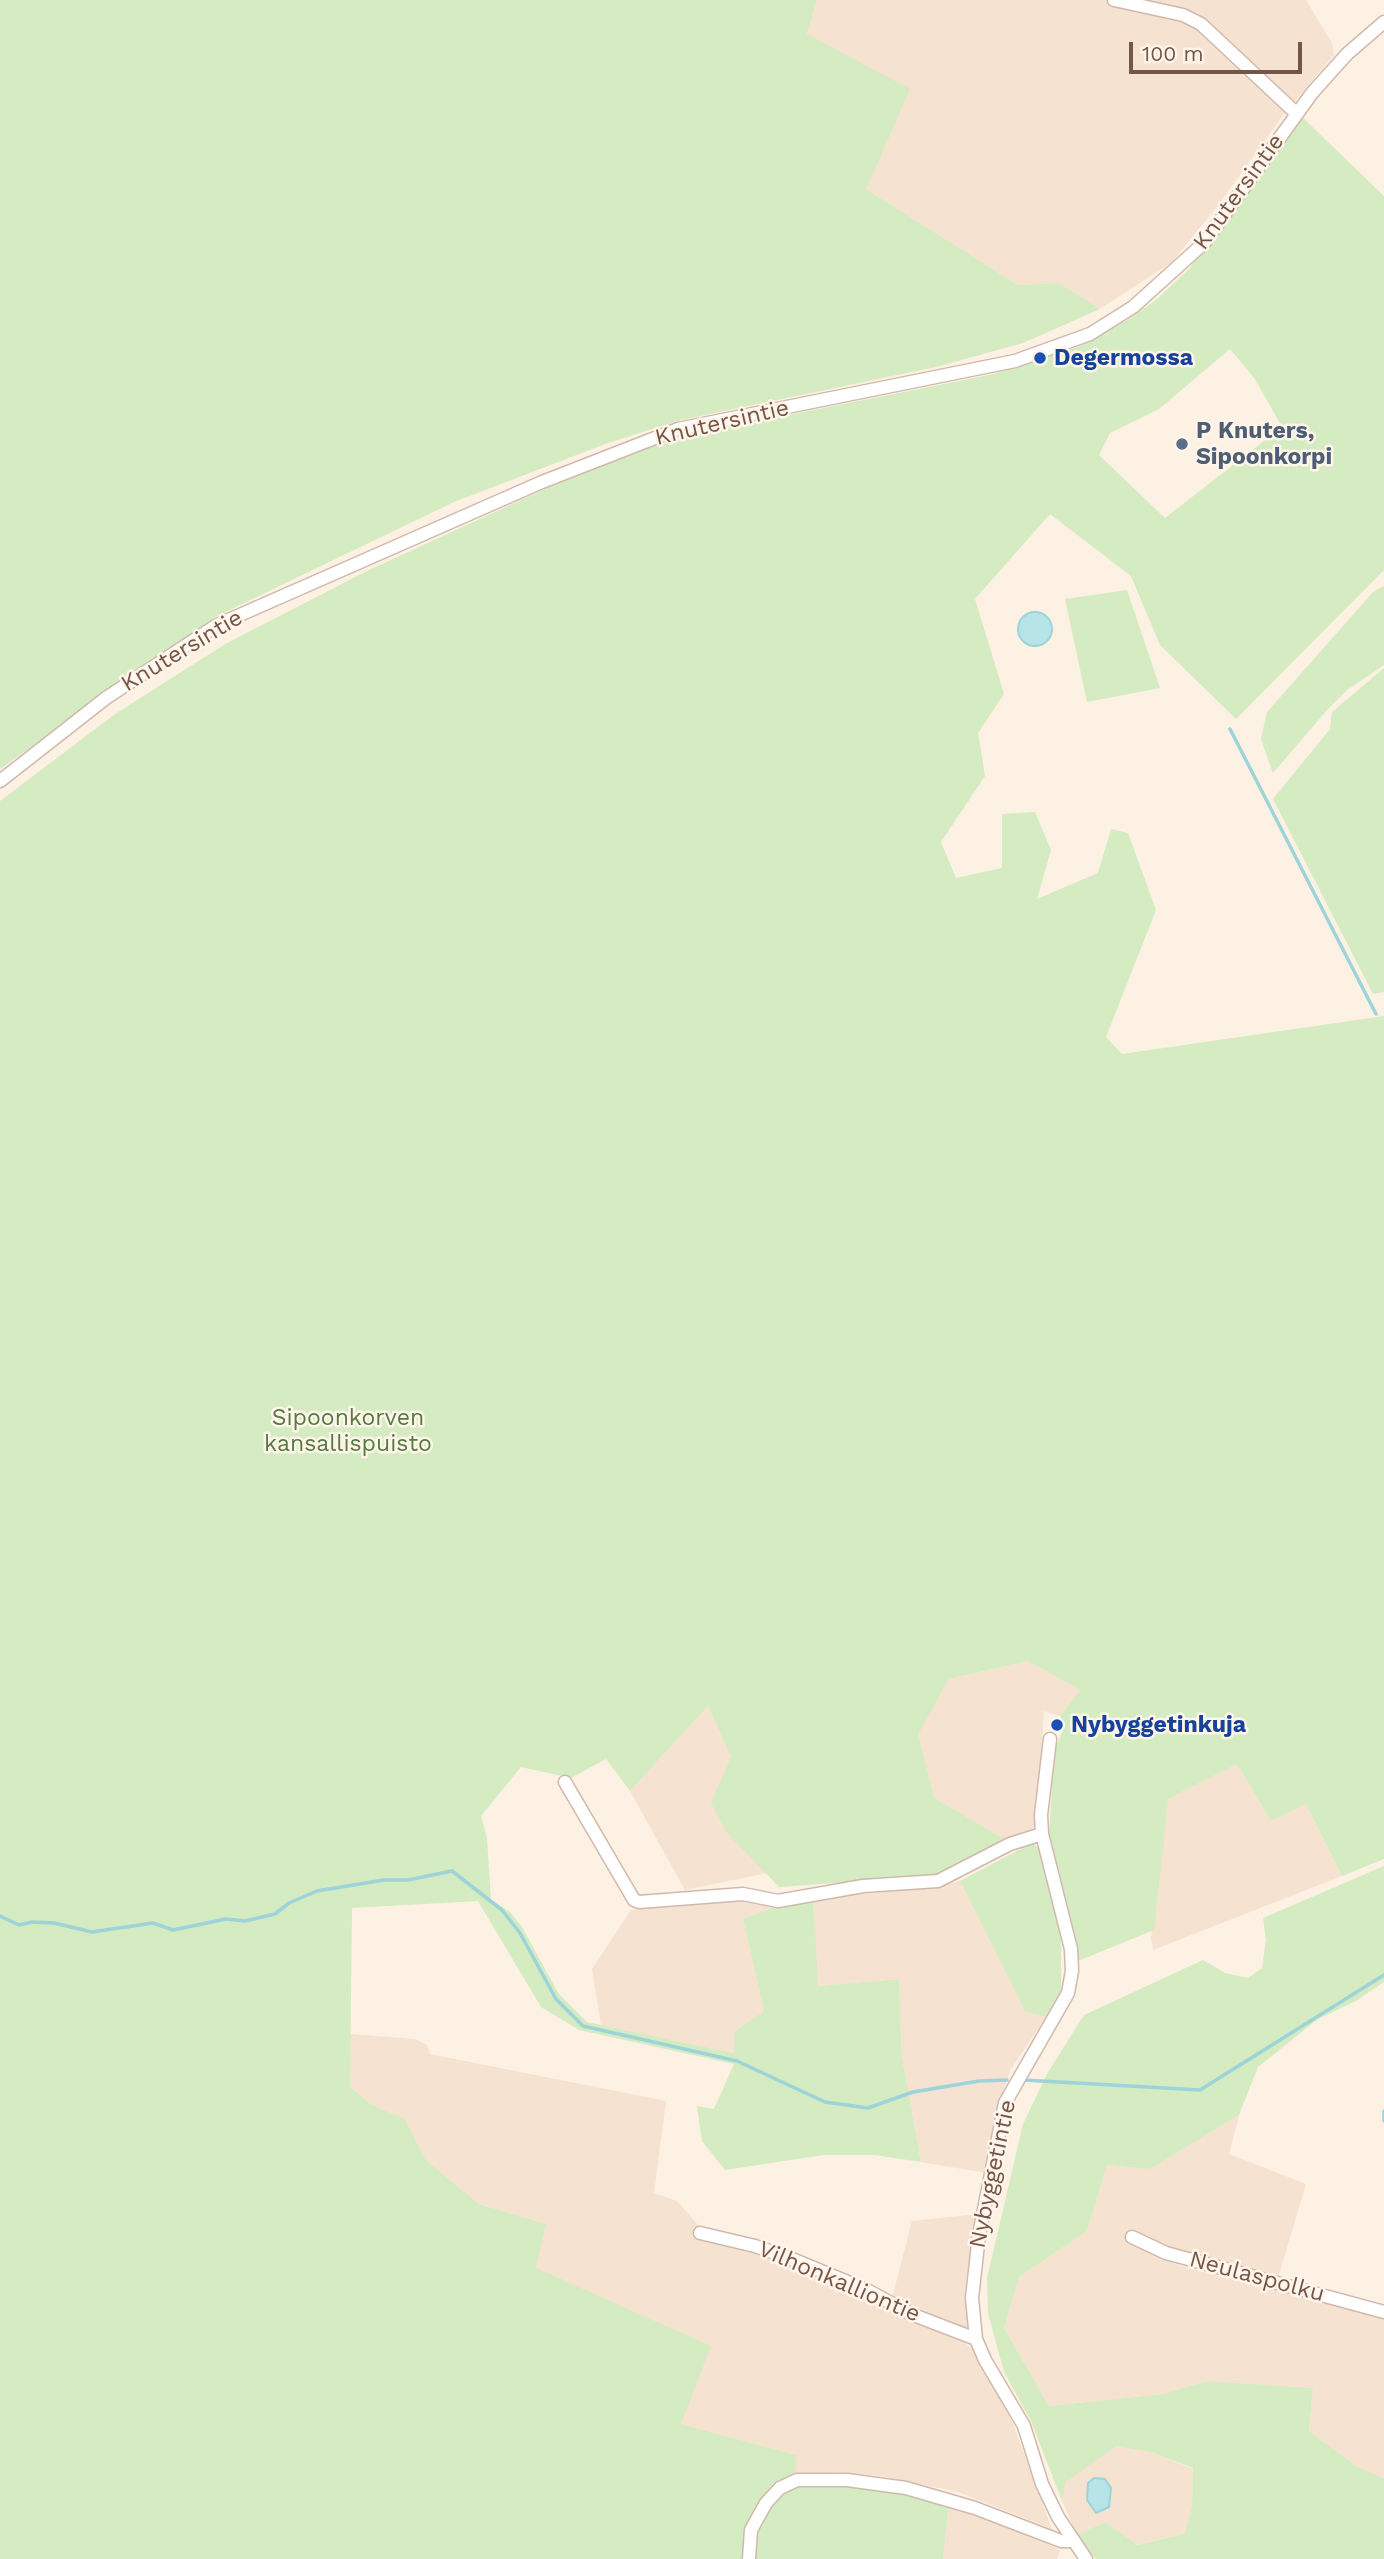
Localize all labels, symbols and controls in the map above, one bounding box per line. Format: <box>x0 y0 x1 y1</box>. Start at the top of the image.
scale bar <box>1132 28 1305 72</box>
text: 100 m <box>1142 41 1204 66</box>
street label: Knutersintie <box>1188 129 1290 255</box>
place label: Degermossa <box>1054 344 1193 372</box>
marker: Degermossa <box>1032 350 1048 366</box>
street label: Knutersintie <box>652 394 792 452</box>
place label: P Knuters, Sipoonkorpi <box>1196 417 1332 471</box>
marker: P Knuters, Sipoonkorpi <box>1174 436 1190 452</box>
street label: Knutersintie <box>116 604 248 698</box>
park label: Sipoonkorven kansallispuisto <box>264 1404 432 1458</box>
place label: Nybyggetinkuja <box>1071 1711 1246 1739</box>
marker: Nybyggetinkuja <box>1049 1717 1065 1733</box>
street label: Nybyggetintie <box>964 2097 1022 2251</box>
street label: Vilhonkalliontie <box>754 2235 924 2329</box>
street label: Neulaspolku <box>1186 2246 1328 2308</box>

